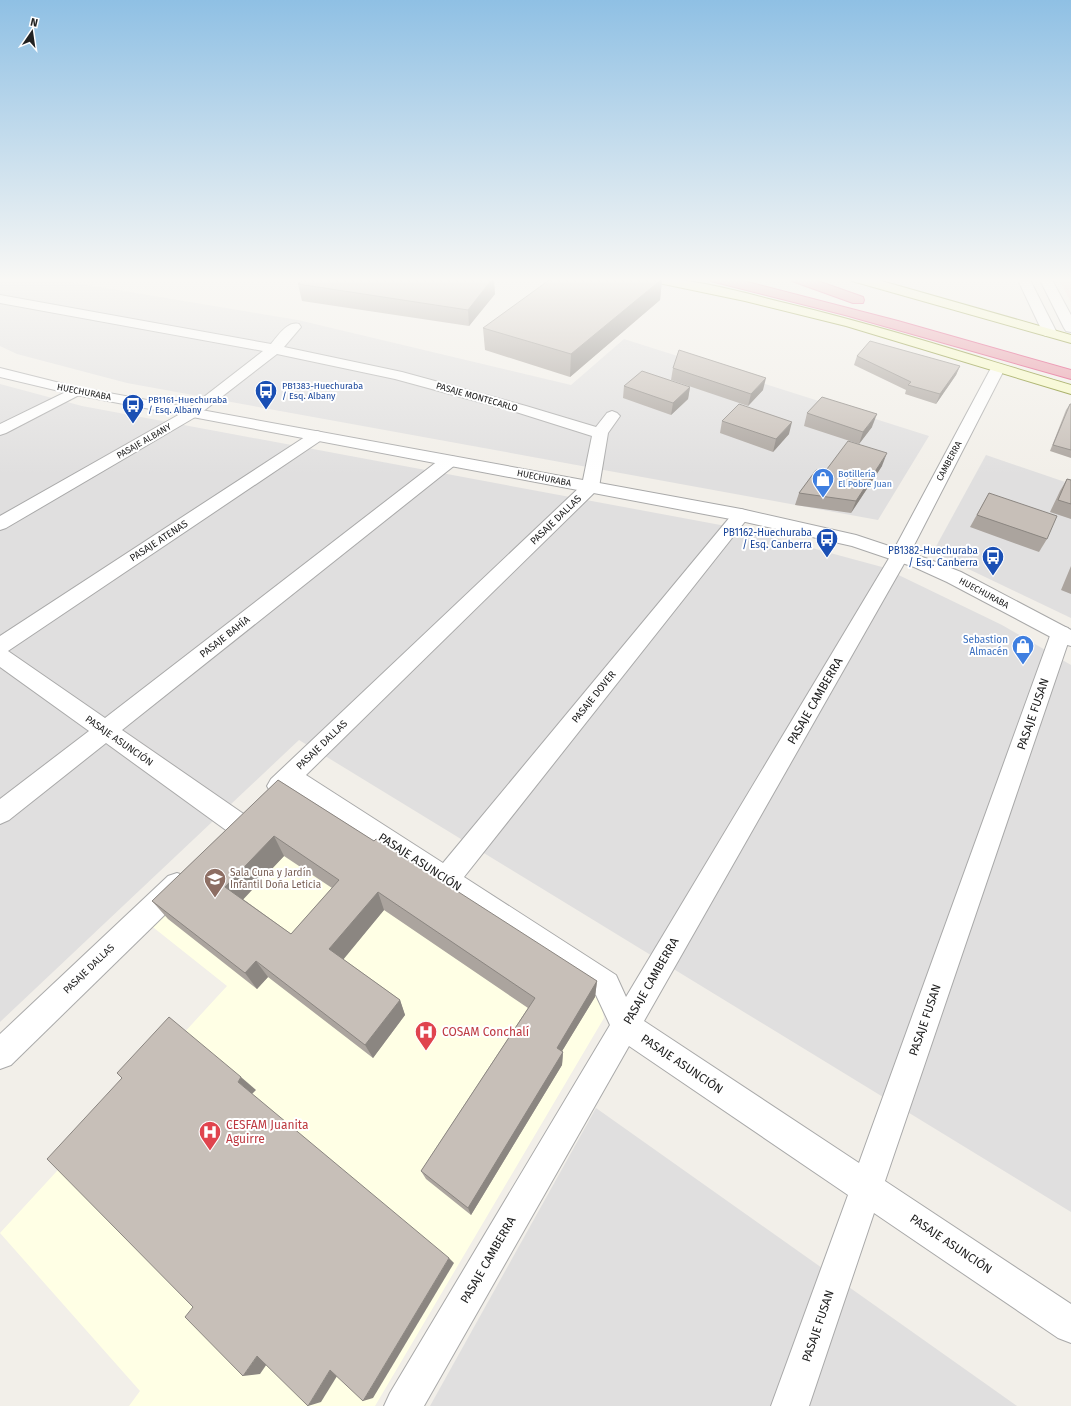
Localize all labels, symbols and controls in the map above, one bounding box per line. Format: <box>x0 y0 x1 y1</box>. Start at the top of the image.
north arrow <box>12 12 52 52</box>
text: N <box>29 16 39 30</box>
bus stop icon: PB1383-Huechuraba / Esq. Albany <box>253 378 279 411</box>
place label: PB1383-Huechuraba / Esq. Albany <box>282 381 363 401</box>
street label: PASAJE MONTECARLO <box>435 381 519 413</box>
street label: HUECHURABA <box>56 382 113 402</box>
bus stop icon: PB1161-Huechuraba / Esq. Albany <box>120 392 146 425</box>
place label: PB1161-Huechuraba / Esq. Albany <box>148 395 227 415</box>
street label: PASAJE ALBANY <box>115 421 173 461</box>
street label: CAMBERRA <box>934 439 964 483</box>
shop icon: Botillería El Pobre Juan <box>810 466 836 499</box>
street label: HUECHURABA <box>516 468 573 488</box>
place label: Botillería El Pobre Juan <box>838 469 892 489</box>
street label: PASAJE DALLAS <box>528 492 584 547</box>
street label: PASAJE ATENAS <box>128 517 191 564</box>
bus stop icon: PB1162-Huechuraba / Esq. Canberra <box>814 526 840 559</box>
place label: PB1162-Huechuraba / Esq. Canberra <box>723 527 812 551</box>
bus stop icon: PB1382-Huechuraba / Esq. Canberra <box>980 544 1006 577</box>
place label: PB1382-Huechuraba / Esq. Canberra <box>888 545 978 569</box>
street label: HUECHURABA <box>957 576 1011 611</box>
street label: PASAJE BAHÍA <box>196 612 253 660</box>
shop icon: Sebastion Almacén <box>1010 633 1036 666</box>
place label: Sebastion Almacén <box>963 634 1008 658</box>
street label: PASAJE CAMBERRA <box>784 655 846 747</box>
street label: PASAJE DOVER <box>569 669 619 725</box>
street label: PASAJE FUSAN <box>1014 676 1052 752</box>
street label: PASAJE ASUNCIÓN <box>83 711 156 769</box>
street label: PASAJE DALLAS <box>294 717 350 772</box>
street label: PASAJE ASUNCIÓN <box>376 829 465 894</box>
school or university icon: Sala Cuna y Jardín Infantil Doña Leticia <box>202 866 228 899</box>
place label: Sala Cuna y Jardín Infantil Doña Leticia <box>230 866 321 891</box>
street label: PASAJE CAMBERRA <box>620 935 682 1027</box>
street label: PASAJE DALLAS <box>61 941 117 996</box>
street label: PASAJE FUSAN <box>906 982 944 1058</box>
hospital icon: COSAM Conchalí <box>413 1019 439 1052</box>
place label: COSAM Conchalí <box>442 1025 530 1039</box>
street label: PASAJE ASUNCIÓN <box>638 1031 726 1097</box>
place label: CESFAM Juanita Aguirre <box>226 1118 309 1146</box>
hospital icon: CESFAM Juanita Aguirre <box>197 1119 223 1152</box>
street label: PASAJE ASUNCIÓN <box>907 1211 995 1277</box>
street label: PASAJE CAMBERRA <box>457 1214 519 1306</box>
street label: PASAJE FUSAN <box>799 1288 837 1364</box>

